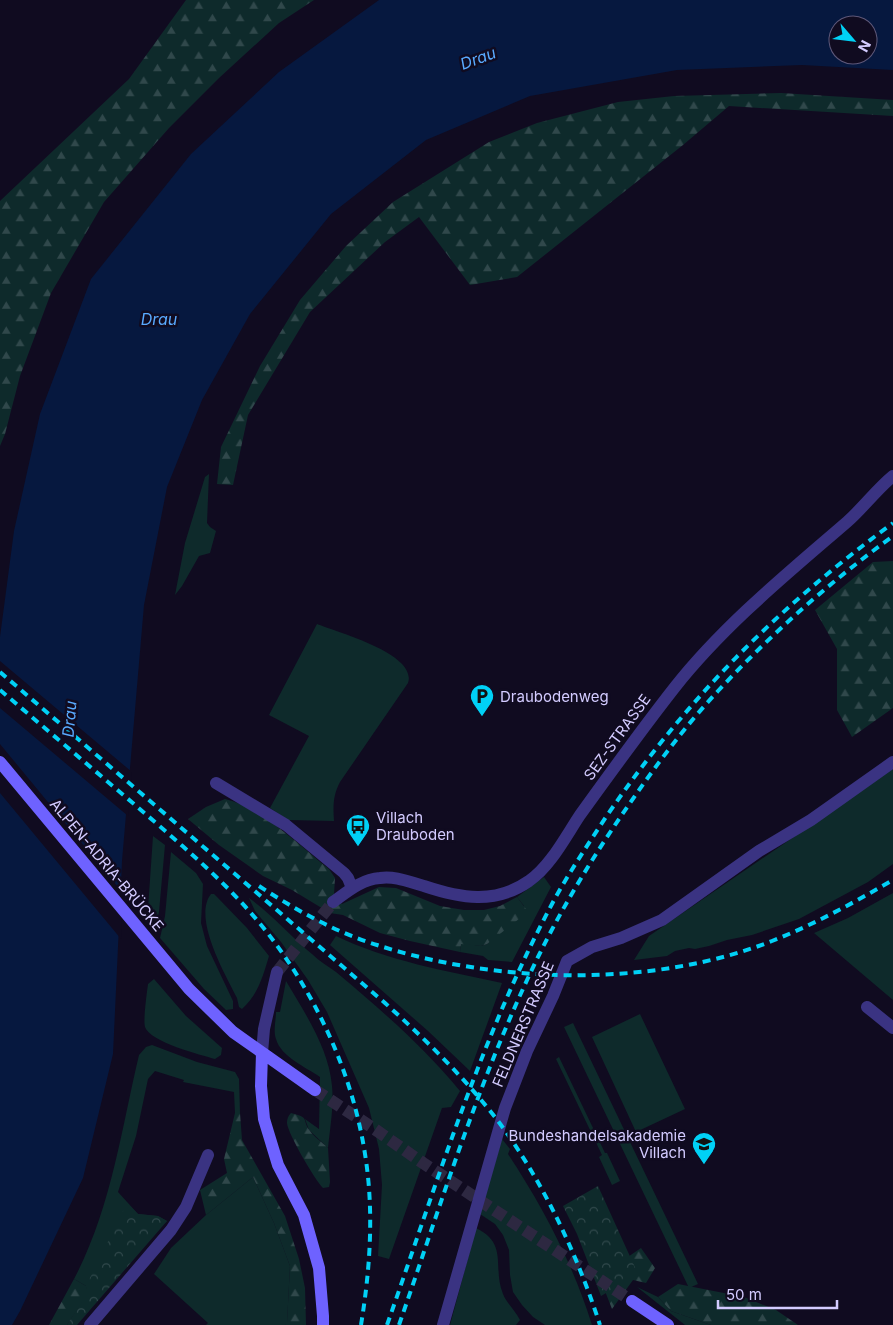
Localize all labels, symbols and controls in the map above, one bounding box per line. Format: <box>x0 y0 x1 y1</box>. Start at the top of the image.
north arrow <box>828 15 878 65</box>
text: N <box>855 38 875 55</box>
water label: Drau <box>457 42 499 74</box>
water label: Drau <box>141 309 177 329</box>
parking icon: Draubodenweg <box>469 683 495 717</box>
place label: Draubodenweg <box>500 687 609 706</box>
street label: SEZ-STRASSE <box>579 690 655 784</box>
water label: Drau <box>57 700 81 738</box>
street label: ALPEN-ADRIA-BRÜCKE <box>46 795 168 935</box>
place label: Villach Drauboden <box>376 808 455 844</box>
bus stop icon: Villach Drauboden <box>345 813 371 847</box>
street label: FELDNERSTRASSE <box>488 958 558 1090</box>
place label: Bundeshandelsakademie Villach <box>508 1126 686 1162</box>
school or university icon: Bundeshandelsakademie Villach <box>691 1131 717 1165</box>
scale bar <box>718 1278 837 1310</box>
text: 50 m <box>726 1285 762 1304</box>

